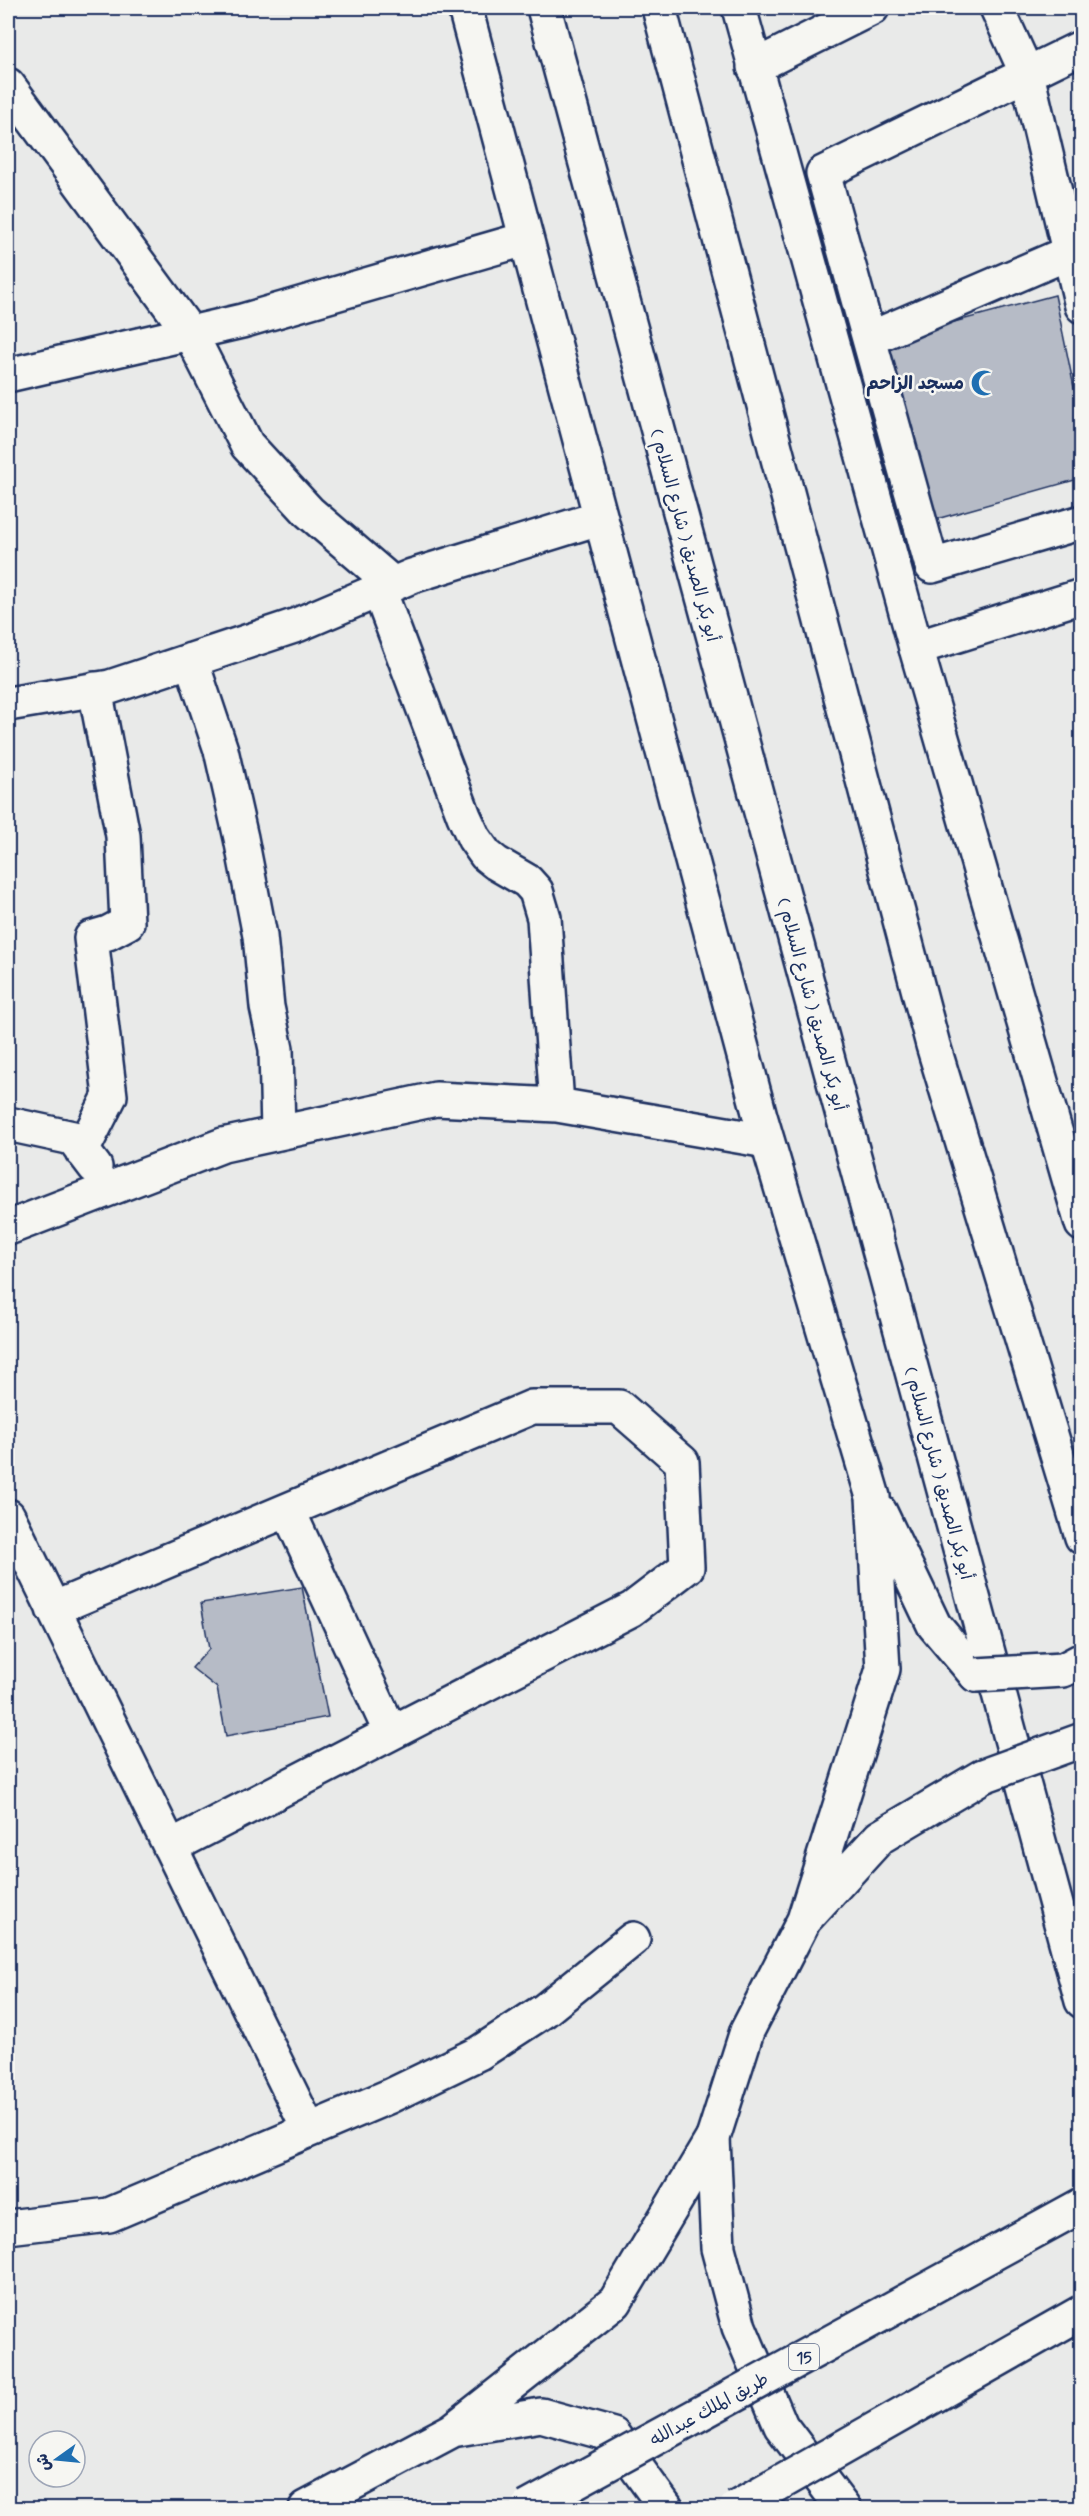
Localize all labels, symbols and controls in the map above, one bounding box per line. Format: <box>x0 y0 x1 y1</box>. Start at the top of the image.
mosque icon: مسجد الزاحم <box>969 368 999 398</box>
place label: مسجد الزاحم <box>866 372 964 397</box>
street label: ( شارع السلام ) أبو بكر الصديق <box>643 426 724 645</box>
street label: ( شارع السلام ) أبو بكر الصديق <box>770 895 851 1114</box>
street label: ( شارع السلام ) أبو بكر الصديق <box>897 1364 978 1583</box>
road number: 15 <box>789 2344 819 2370</box>
street label: طريق الملك عبدالله <box>646 2367 773 2453</box>
north arrow <box>27 2429 87 2489</box>
text: ش <box>32 2451 56 2474</box>

